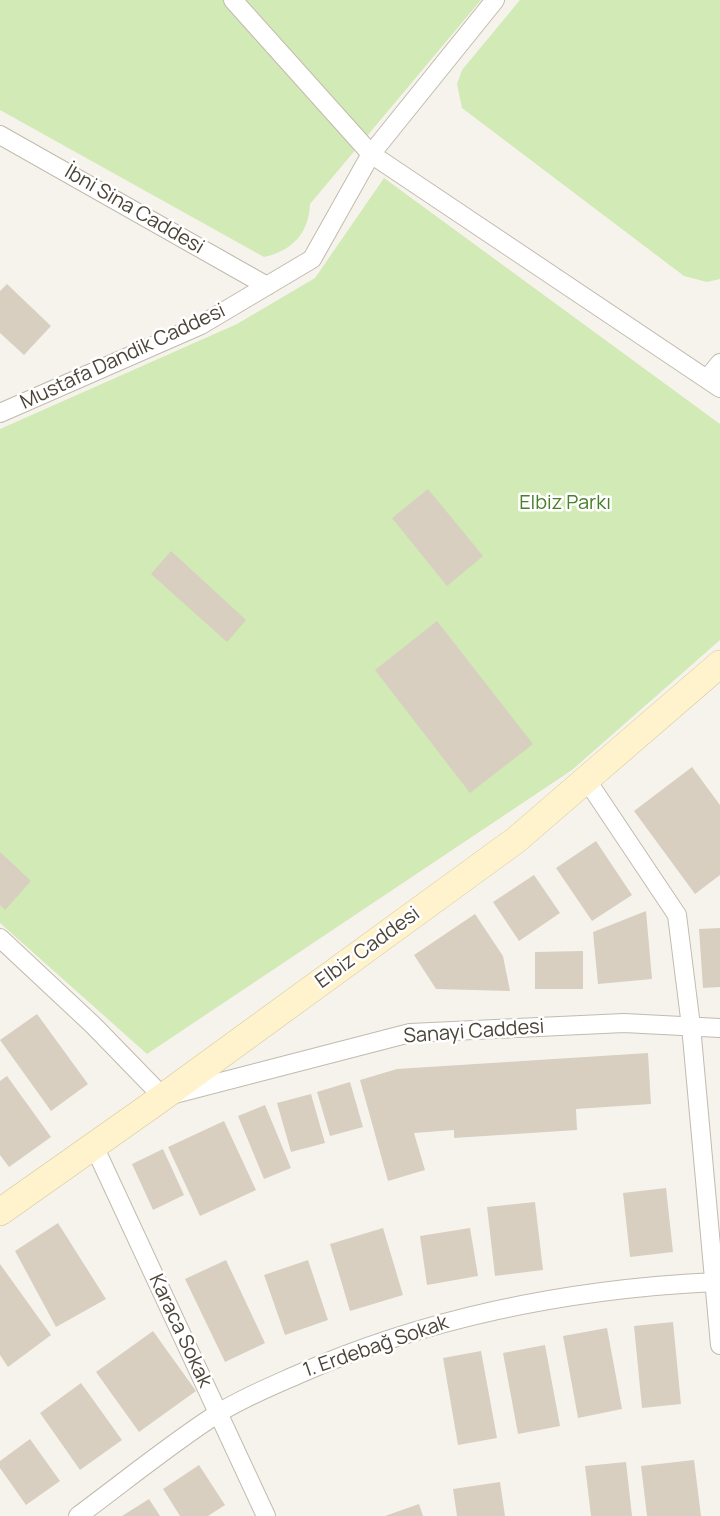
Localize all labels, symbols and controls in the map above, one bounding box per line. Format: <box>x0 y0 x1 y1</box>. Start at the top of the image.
street label: İbni Sina Caddesi <box>60 160 208 260</box>
street label: Mustafa Dandik Caddesi <box>17 299 229 415</box>
park label: Elbiz Parkı <box>519 491 611 515</box>
street label: Elbiz Caddesi <box>311 902 425 994</box>
street label: Sanayi Caddesi <box>403 1015 545 1049</box>
street label: Karaca Sokak <box>143 1271 217 1391</box>
street label: 1. Erdebağ Sokak <box>300 1311 452 1383</box>

